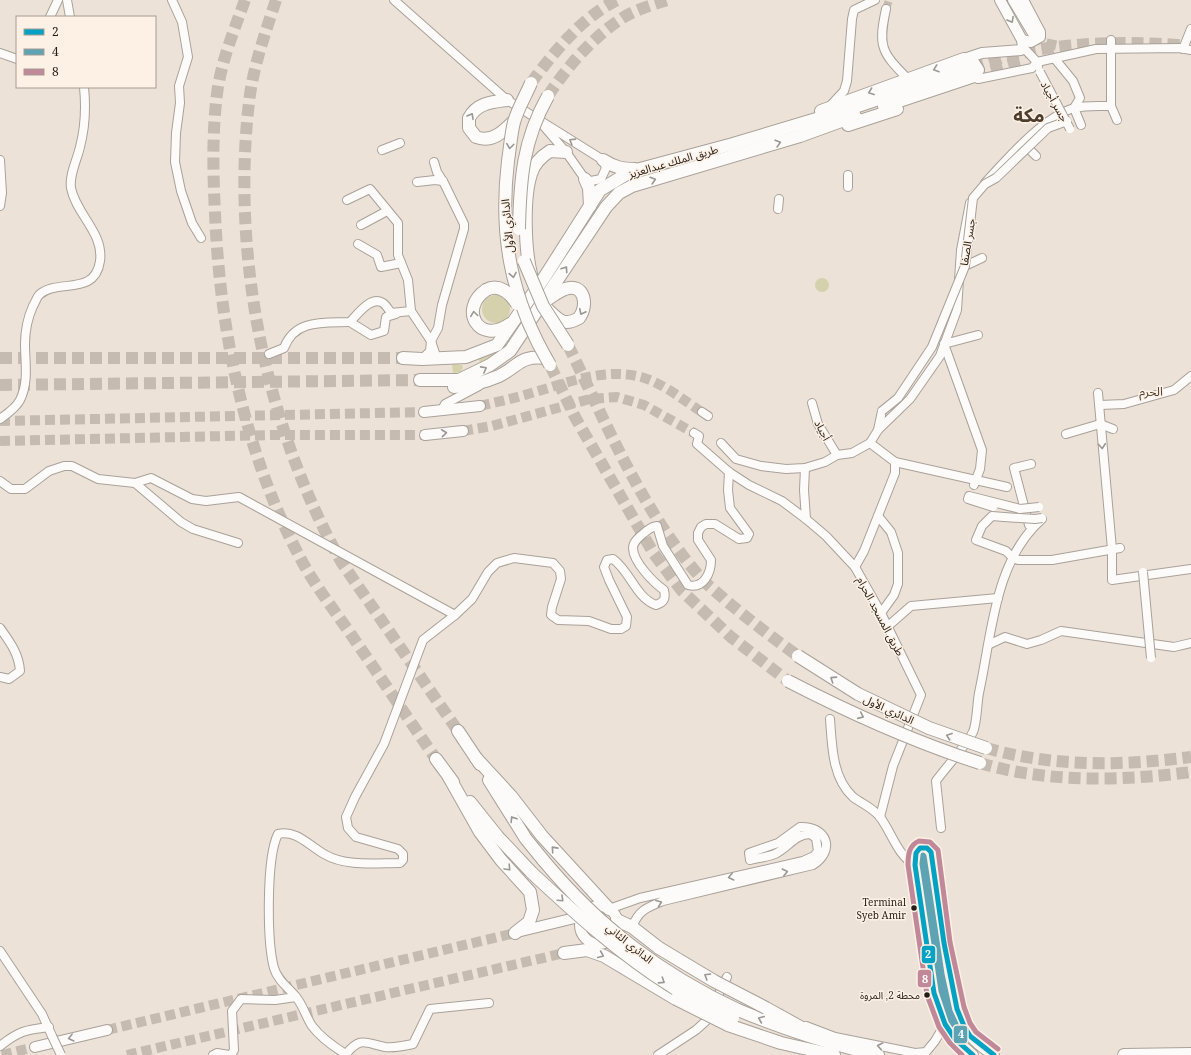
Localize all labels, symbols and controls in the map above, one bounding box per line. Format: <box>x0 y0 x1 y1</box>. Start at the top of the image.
legend <box>16 16 156 88</box>
one-way arrow <box>1007 16 1014 23</box>
text: 2 <box>52 23 59 40</box>
text: 4 <box>52 43 59 60</box>
text: 8 <box>52 63 59 80</box>
one-way arrow <box>932 64 939 72</box>
street label: جسر أجياد <box>1038 78 1073 125</box>
one-way arrow <box>867 87 874 95</box>
district label: مكة <box>1013 102 1045 128</box>
one-way arrow <box>467 113 474 120</box>
one-way arrow <box>569 138 576 146</box>
one-way arrow <box>774 139 781 148</box>
street label: طريق الملك عبدالعزيز <box>625 141 720 181</box>
one-way arrow <box>506 143 515 149</box>
one-way arrow <box>649 176 656 184</box>
street label: الدائري الأول <box>497 198 519 254</box>
street label: جسر الصفا <box>956 217 978 267</box>
one-way arrow <box>560 266 568 273</box>
one-way arrow <box>508 272 517 278</box>
one-way arrow <box>579 307 587 315</box>
one-way arrow <box>470 311 479 318</box>
one-way arrow <box>480 366 488 373</box>
district label: الحرم <box>1139 383 1163 401</box>
street label: أجياد <box>811 417 835 443</box>
one-way arrow <box>441 429 447 438</box>
one-way arrow <box>1097 442 1106 449</box>
street label: طريق المسجد الحرام <box>853 574 908 659</box>
one-way arrow <box>830 676 837 683</box>
street label: الدائري الأول <box>860 691 917 730</box>
one-way arrow <box>857 712 864 720</box>
one-way arrow <box>946 732 953 740</box>
one-way arrow <box>510 816 518 823</box>
one-way arrow <box>552 847 559 854</box>
one-way arrow <box>504 863 511 870</box>
one-way arrow <box>782 869 788 877</box>
one-way arrow <box>728 872 735 881</box>
one-way arrow <box>556 895 564 902</box>
place label: Terminal Syeb Amir <box>857 895 906 922</box>
one-way arrow <box>655 899 662 907</box>
marker: Terminal Syeb Amir <box>909 903 919 913</box>
street label: الدائري الثاني <box>602 919 657 969</box>
line badge: 2 <box>921 945 936 964</box>
text: 2 <box>925 946 931 961</box>
one-way arrow <box>598 951 605 959</box>
line badge: 8 <box>917 969 932 988</box>
text: 8 <box>922 971 928 986</box>
one-way arrow <box>704 974 711 981</box>
one-way arrow <box>658 976 665 983</box>
place label: محطة 2, المروة <box>860 988 920 1002</box>
marker: محطة 2, المروة <box>922 990 932 1000</box>
one-way arrow <box>757 1016 764 1024</box>
line badge: 4 <box>953 1025 968 1044</box>
text: 4 <box>958 1026 964 1041</box>
one-way arrow <box>67 1034 74 1042</box>
one-way arrow <box>876 1043 883 1051</box>

